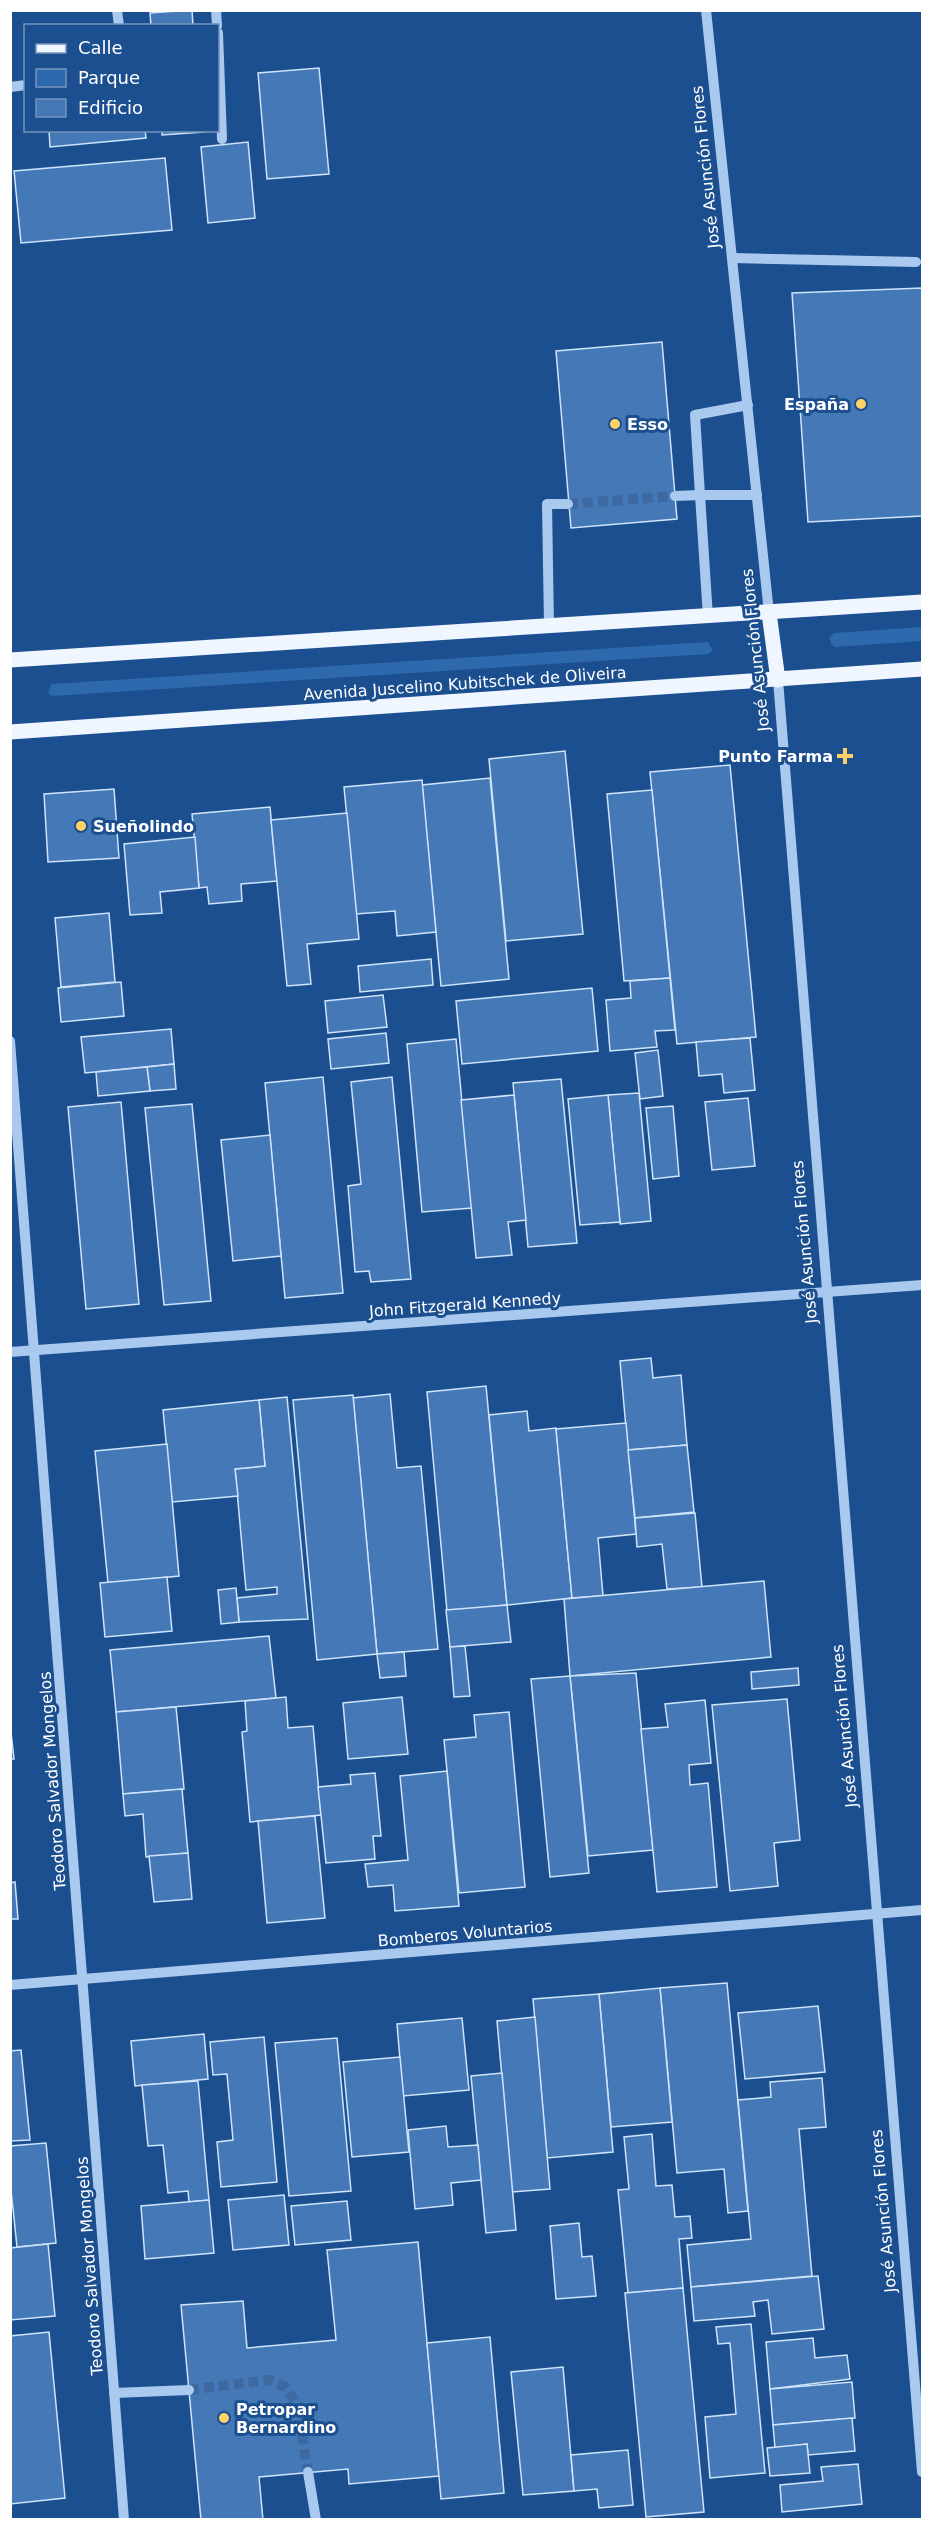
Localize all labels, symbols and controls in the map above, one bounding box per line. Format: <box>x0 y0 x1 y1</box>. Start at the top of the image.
legend <box>24 24 219 132</box>
text: Calle <box>78 37 123 58</box>
text: Parque <box>78 67 140 88</box>
street label: José Asunción Flores <box>688 85 724 250</box>
text: Edificio <box>78 97 143 118</box>
place label: España <box>784 395 849 414</box>
marker: España <box>854 397 868 411</box>
place label: Esso <box>627 415 668 434</box>
marker: Esso <box>608 417 622 431</box>
street label: José Asunción Flores <box>738 568 774 733</box>
street label: Avenida Juscelino Kubitschek de Oliveira <box>303 663 627 704</box>
place label: Punto Farma <box>718 747 833 766</box>
marker: Punto Farma <box>838 749 852 763</box>
place label: Sueñolindo <box>93 817 194 836</box>
marker: Sueñolindo <box>74 819 88 833</box>
street label: José Asunción Flores <box>788 1160 821 1325</box>
street label: John Fitzgerald Kennedy <box>367 1288 562 1321</box>
street label: José Asunción Flores <box>828 1644 861 1809</box>
street label: Teodoro Salvador Mongelos <box>35 1671 70 1892</box>
street label: Bomberos Voluntarios <box>377 1916 553 1951</box>
street label: José Asunción Flores <box>867 2129 900 2294</box>
street label: Teodoro Salvador Mongelos <box>72 2156 107 2377</box>
place label: Petropar Bernardino <box>236 2400 336 2437</box>
marker: Petropar Bernardino <box>217 2411 231 2425</box>

